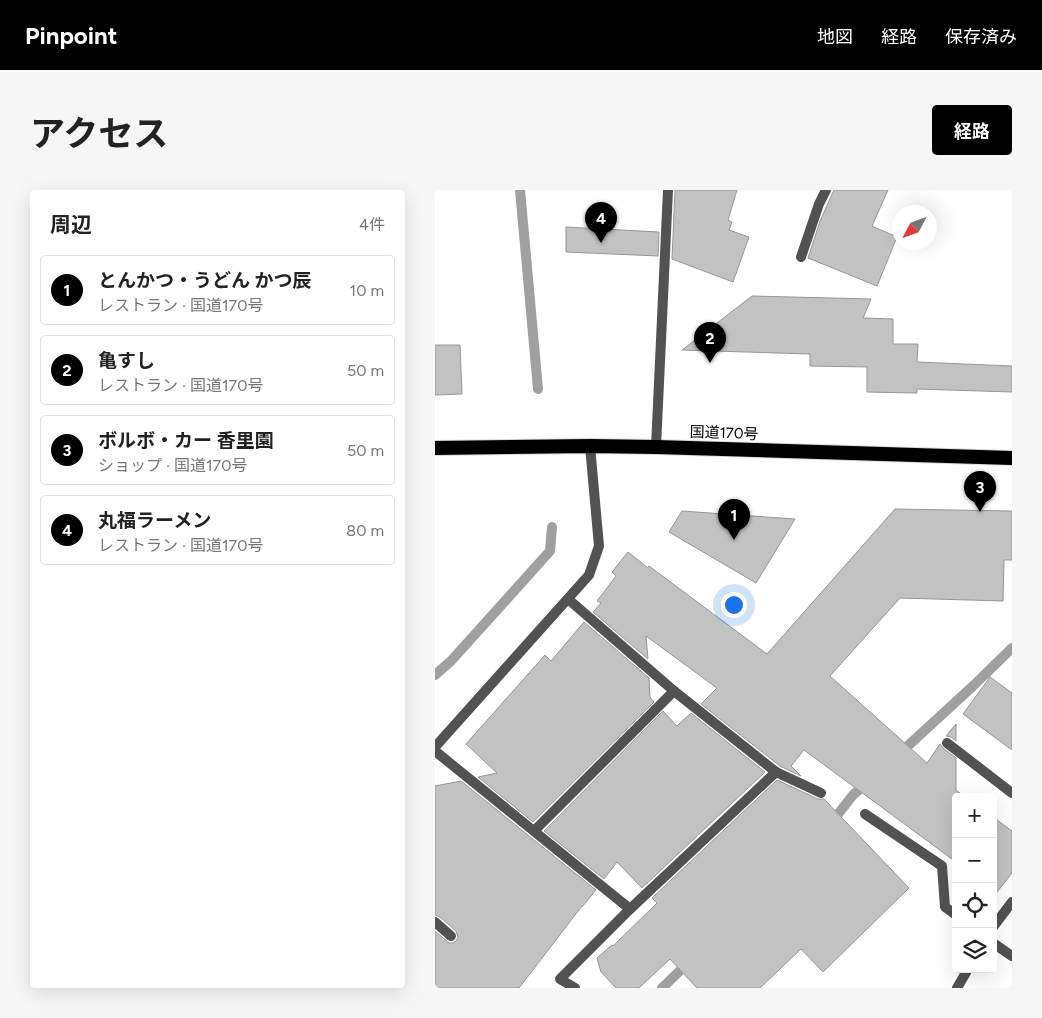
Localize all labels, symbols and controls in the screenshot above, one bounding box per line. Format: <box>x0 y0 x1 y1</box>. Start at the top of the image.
text: Pinpoint <box>25 21 117 50</box>
text: 地図 <box>817 26 853 48</box>
text: 経路 <box>881 26 917 48</box>
text: 保存済み <box>945 26 1017 48</box>
button: 経路 <box>932 105 1012 155</box>
text: アクセス <box>30 113 168 155</box>
pin: 4 <box>585 202 617 243</box>
north arrow <box>892 205 937 250</box>
text: 周辺 <box>50 212 92 237</box>
text: 4件 <box>359 215 385 234</box>
text: とんかつ・うどん かつ辰 <box>98 269 312 292</box>
text: 1 <box>64 281 70 300</box>
text: 10 m <box>350 281 384 300</box>
text: レストラン · 国道170号 <box>98 296 263 315</box>
pin: 2 <box>694 322 726 363</box>
text: 亀すし <box>98 349 155 372</box>
text: 2 <box>62 361 72 380</box>
text: 50 m <box>347 361 384 380</box>
text: レストラン · 国道170号 <box>98 376 263 395</box>
street label: 国道170号 <box>689 423 759 443</box>
text: ボルボ・カー 香里園 <box>98 429 274 452</box>
text: 3 <box>63 441 71 460</box>
text: 50 m <box>347 441 384 460</box>
text: ショップ · 国道170号 <box>98 456 247 475</box>
pin: 3 <box>964 471 996 512</box>
pin: 1 <box>718 499 750 540</box>
text: 丸福ラーメン <box>98 509 211 532</box>
text: 4 <box>62 521 72 540</box>
text: 80 m <box>346 521 384 540</box>
text: レストラン · 国道170号 <box>98 536 263 555</box>
your location <box>721 592 747 618</box>
map controls <box>952 793 997 973</box>
button: + <box>952 793 997 838</box>
button: − <box>952 838 997 883</box>
button: locate <box>952 883 997 928</box>
button: layers <box>952 928 997 973</box>

